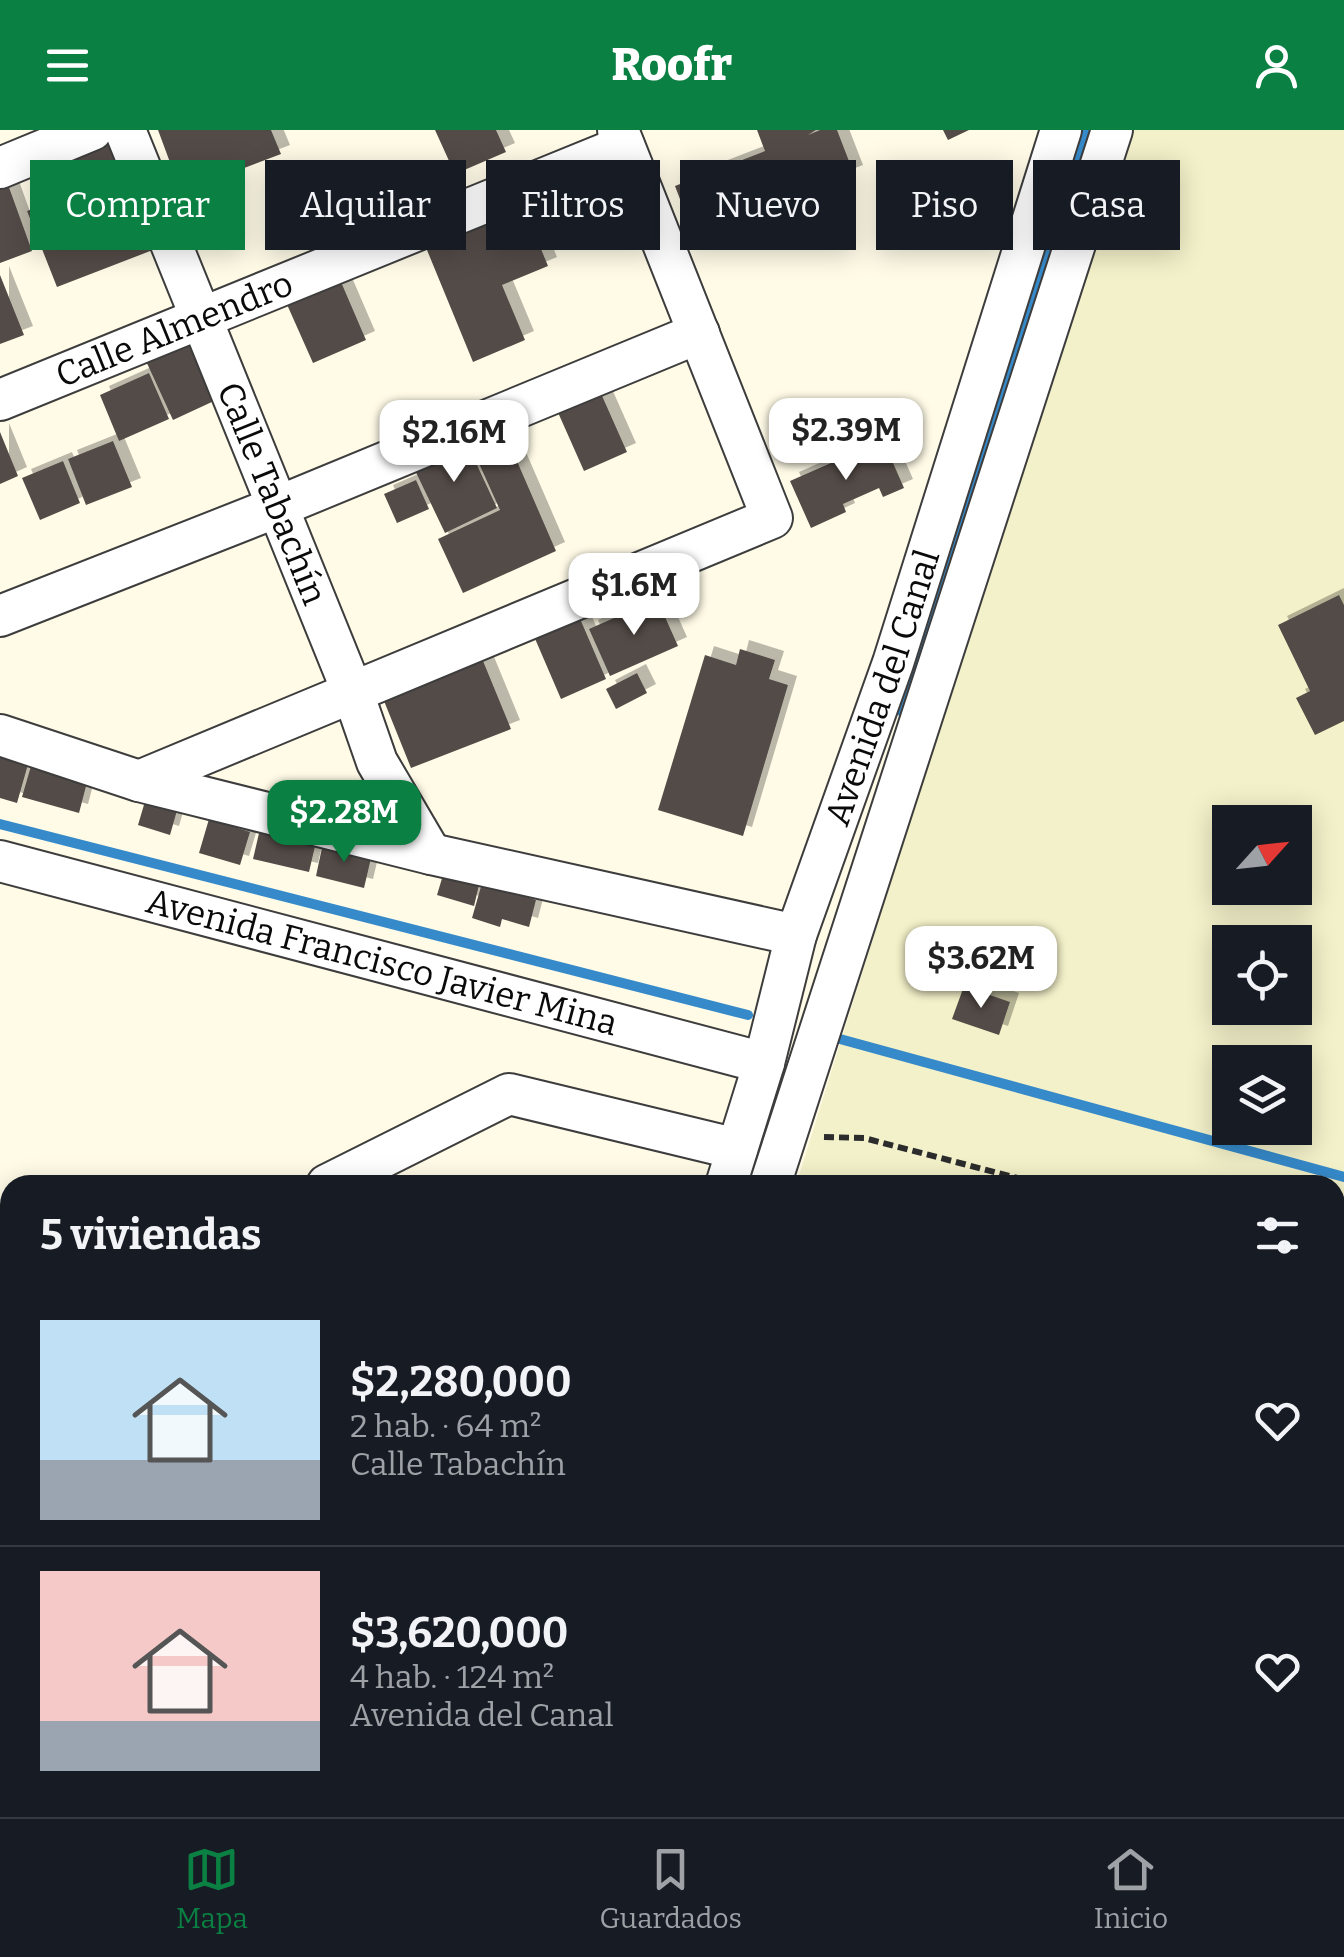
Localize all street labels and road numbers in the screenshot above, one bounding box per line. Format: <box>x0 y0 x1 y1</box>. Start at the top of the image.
street label: Calle Almendro <box>49 262 299 396</box>
street label: Calle Tabachín <box>208 376 336 611</box>
street label: Avenida del Canal <box>816 544 948 831</box>
street label: Avenida Francisco Javier Mina <box>142 880 622 1044</box>

